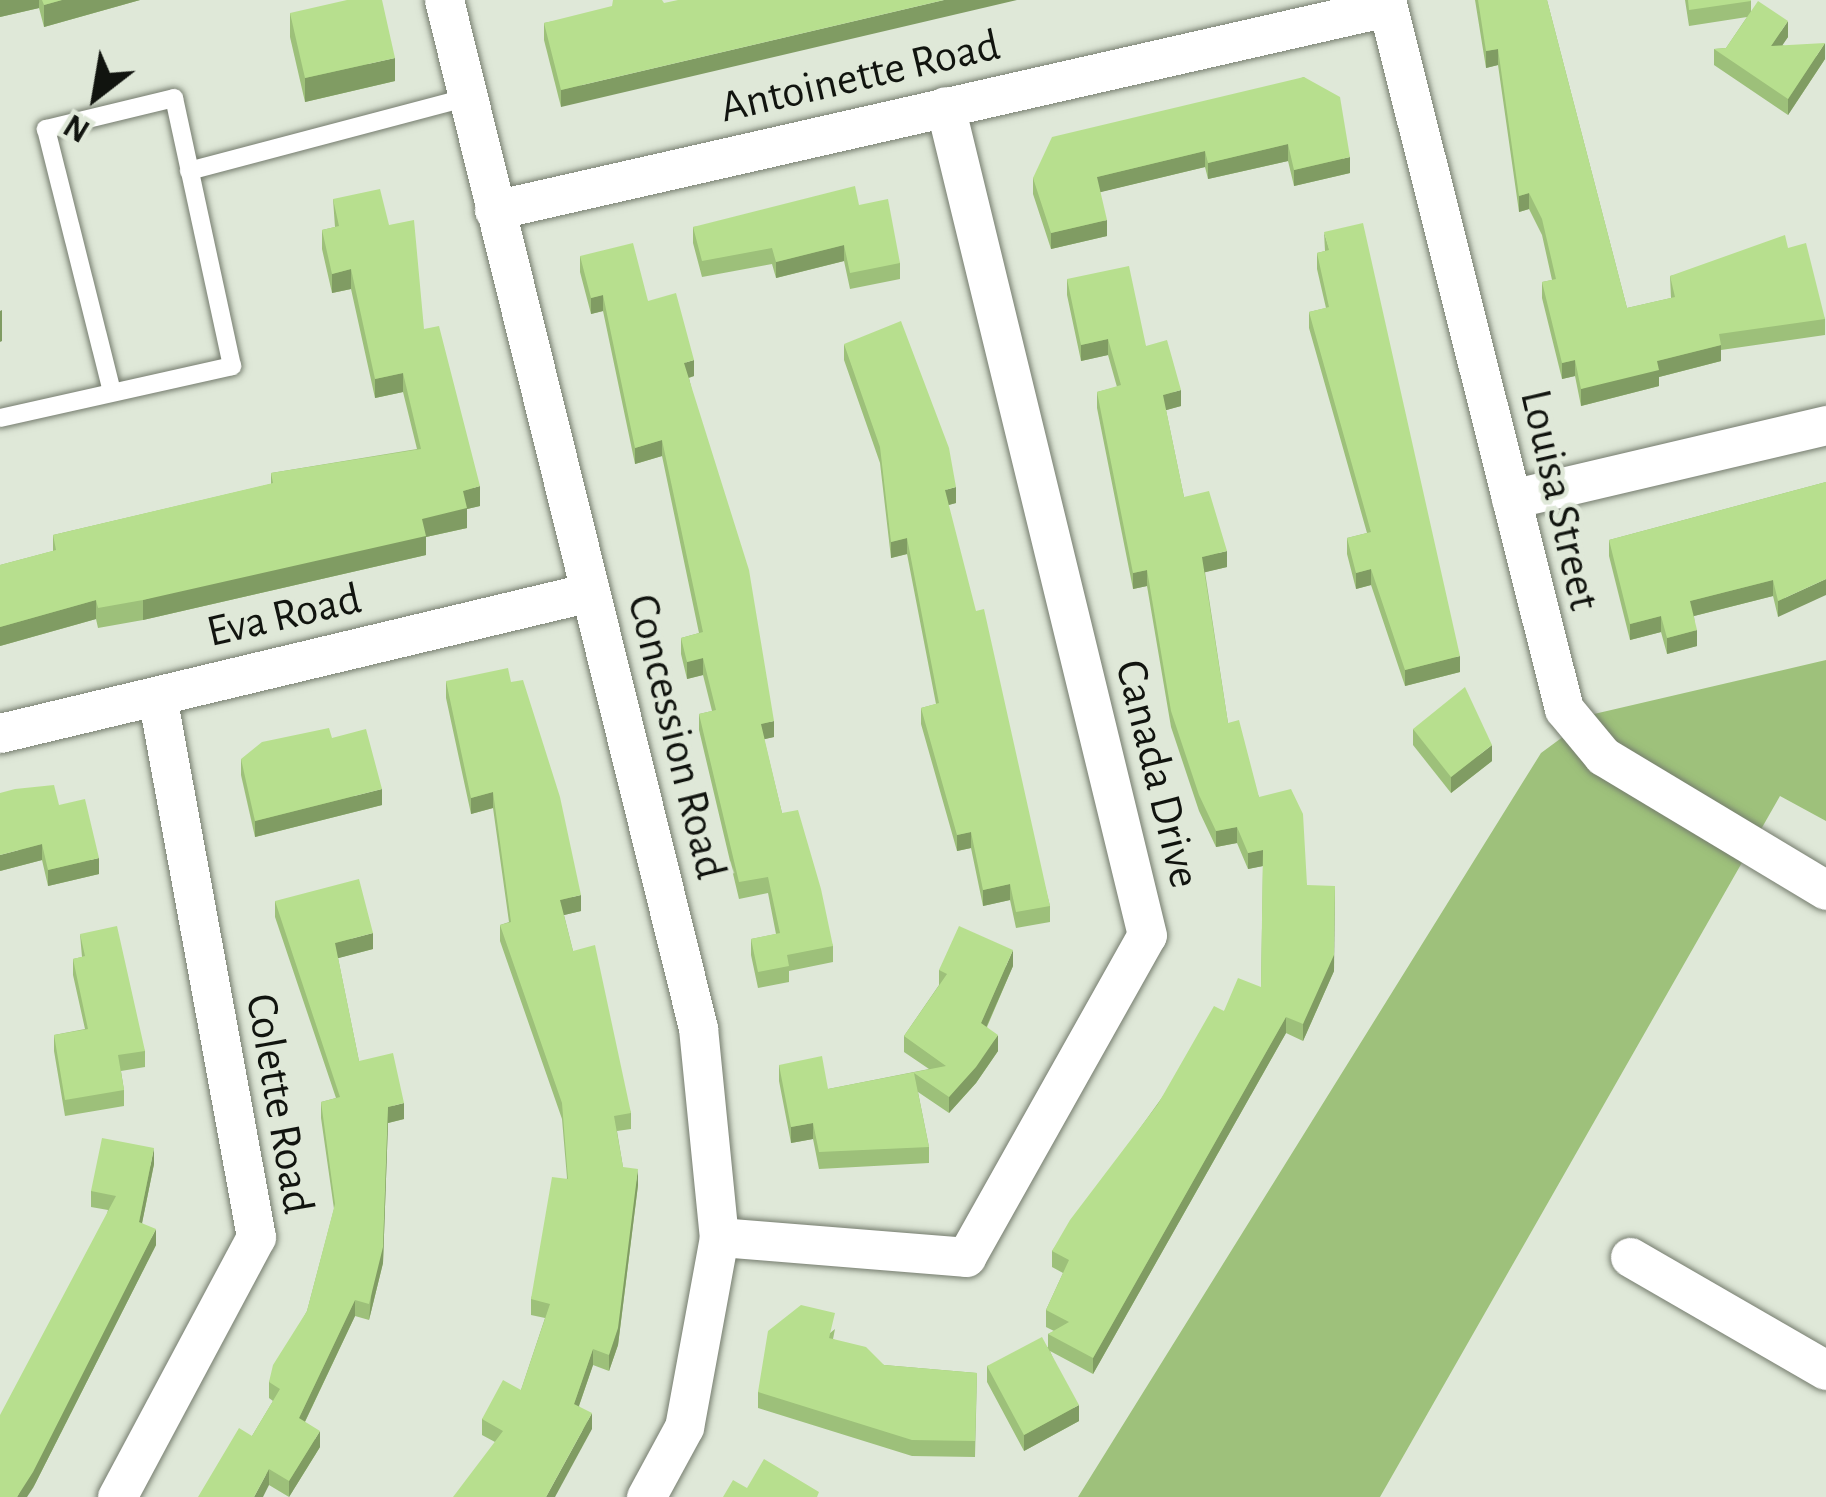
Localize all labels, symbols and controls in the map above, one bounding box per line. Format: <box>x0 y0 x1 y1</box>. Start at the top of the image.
street label: Antoinette Road <box>715 19 1005 135</box>
north arrow <box>36 36 156 156</box>
text: N <box>59 107 96 147</box>
street label: Louisa Street <box>1507 384 1611 616</box>
street label: Eva Road <box>202 572 366 660</box>
street label: Concession Road <box>615 589 737 885</box>
street label: Canada Drive <box>1103 655 1211 893</box>
street label: Colette Road <box>233 990 325 1218</box>

